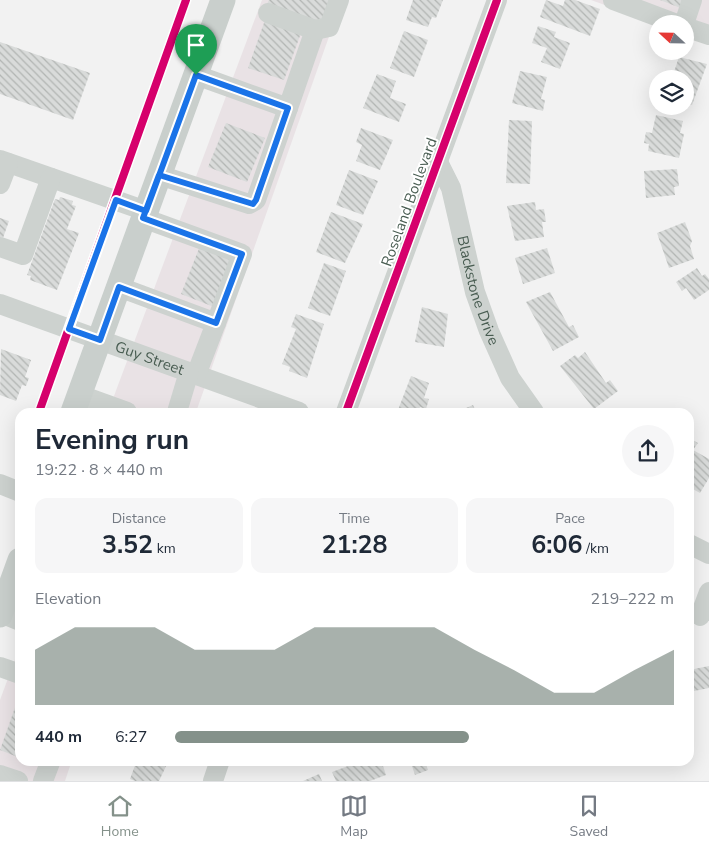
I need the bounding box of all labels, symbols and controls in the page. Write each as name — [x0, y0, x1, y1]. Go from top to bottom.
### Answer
north arrow — [649, 15, 694, 60]
map controls — [649, 15, 694, 115]
pin — [175, 24, 217, 75]
icon: arrive — [182, 31, 210, 59]
button: layers — [649, 70, 694, 115]
street label: Roseland Boulevard — [376, 135, 442, 269]
street label: Blackstone Drive — [452, 234, 504, 348]
street label: Guy Street — [112, 336, 187, 380]
text: Evening run — [35, 421, 189, 459]
button: share — [622, 425, 674, 477]
text: 19:22 · 8 × 440 m — [35, 459, 163, 481]
text: Distance — [112, 509, 166, 528]
text: Time — [339, 509, 370, 528]
text: Pace — [555, 509, 585, 528]
text: 3.52 — [102, 528, 153, 562]
text: 21:28 — [321, 528, 388, 562]
text: 6:06 — [531, 528, 583, 562]
text: km — [153, 539, 176, 558]
text: /km — [583, 539, 609, 558]
text: Elevation — [35, 588, 101, 610]
text: 219–222 m — [591, 588, 674, 610]
text: 440 m — [35, 726, 82, 748]
text: 6:27 — [115, 726, 147, 748]
tab: Home — [101, 792, 139, 841]
tab: Map — [340, 792, 368, 841]
tab: Saved — [570, 792, 608, 841]

